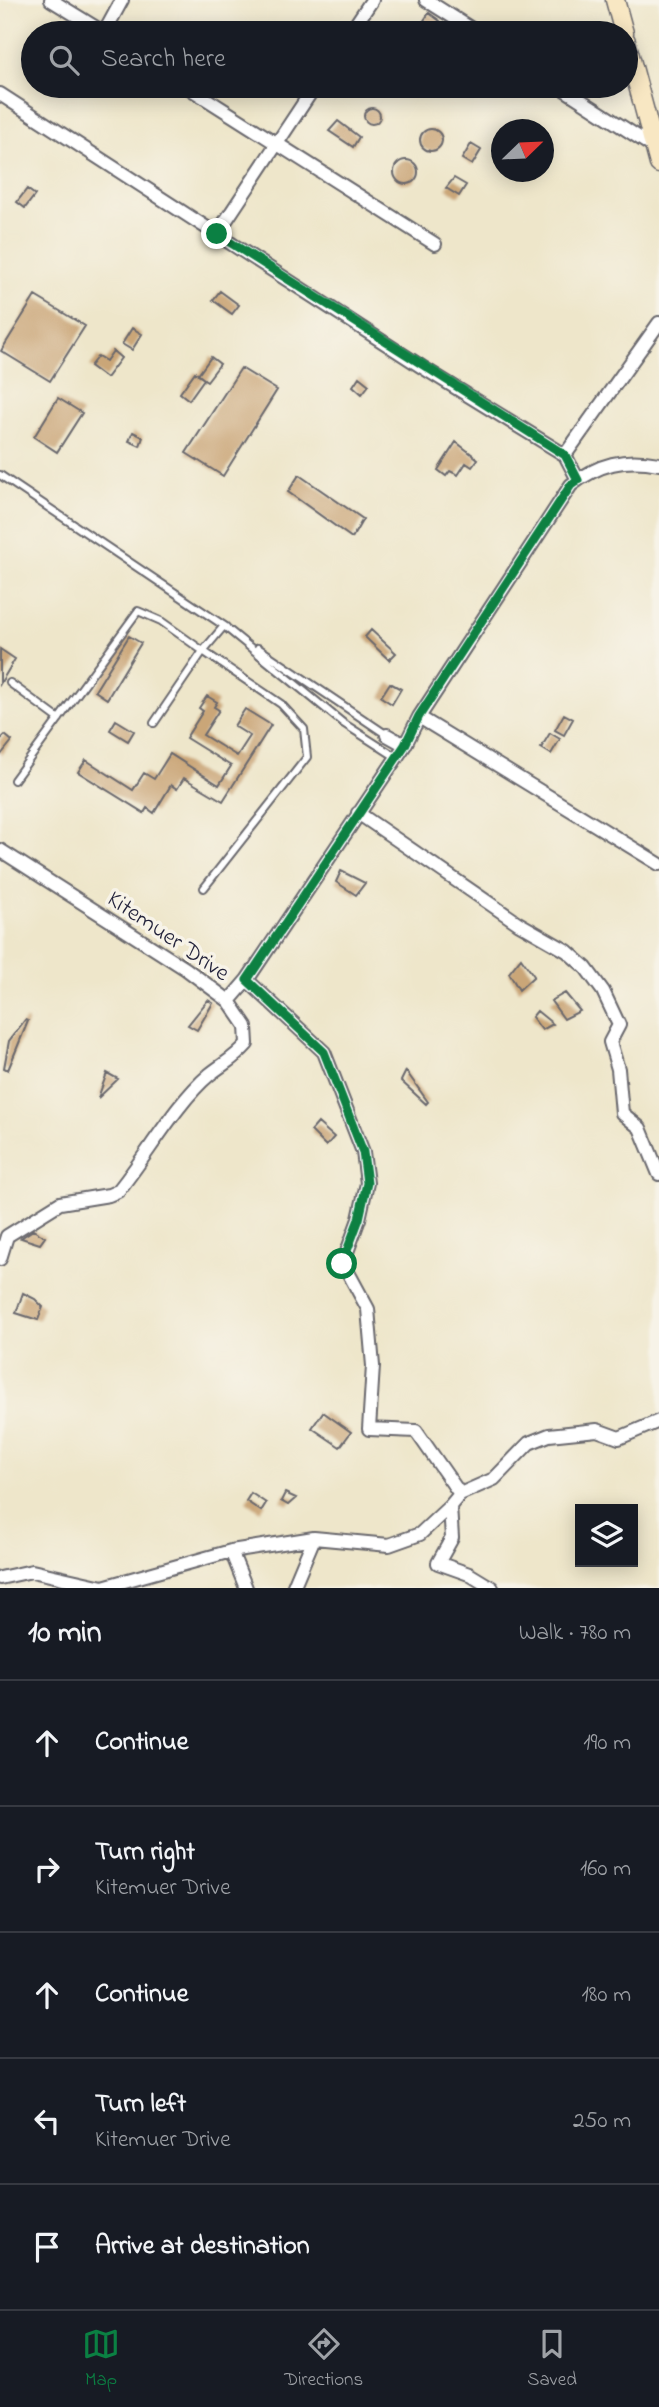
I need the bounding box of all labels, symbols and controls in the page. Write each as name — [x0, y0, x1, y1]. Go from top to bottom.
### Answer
search box — [21, 21, 638, 98]
icon: search — [45, 41, 83, 79]
text: Search here — [101, 41, 226, 79]
north arrow — [491, 119, 554, 182]
route end — [201, 218, 232, 249]
street label: Kitemuer Drive — [99, 883, 236, 991]
route start — [326, 1248, 357, 1279]
map controls — [575, 1504, 638, 1567]
button: layers — [575, 1504, 638, 1567]
text: 10 min — [28, 1612, 101, 1656]
text: Walk · 780 m — [519, 1617, 631, 1650]
icon: ahead — [28, 1724, 66, 1762]
text: Continue — [95, 1724, 188, 1762]
text: 190 m — [583, 1727, 631, 1760]
text: Turn right — [95, 1834, 195, 1872]
icon: right — [28, 1850, 66, 1888]
text: 160 m — [580, 1853, 631, 1886]
text: Kitemuer Drive — [95, 1872, 230, 1905]
icon: ahead — [28, 1976, 66, 2014]
text: Continue — [95, 1976, 188, 2014]
text: 180 m — [582, 1979, 631, 2012]
text: Turn left — [95, 2086, 186, 2124]
icon: left — [28, 2102, 66, 2140]
text: 250 m — [573, 2105, 631, 2138]
text: Kitemuer Drive — [95, 2124, 230, 2157]
icon: arrive — [28, 2228, 66, 2266]
text: Arrive at destination — [95, 2228, 310, 2266]
tab: Map — [82, 2325, 120, 2394]
tab: Directions — [284, 2325, 363, 2394]
tab: Saved — [527, 2325, 577, 2394]

